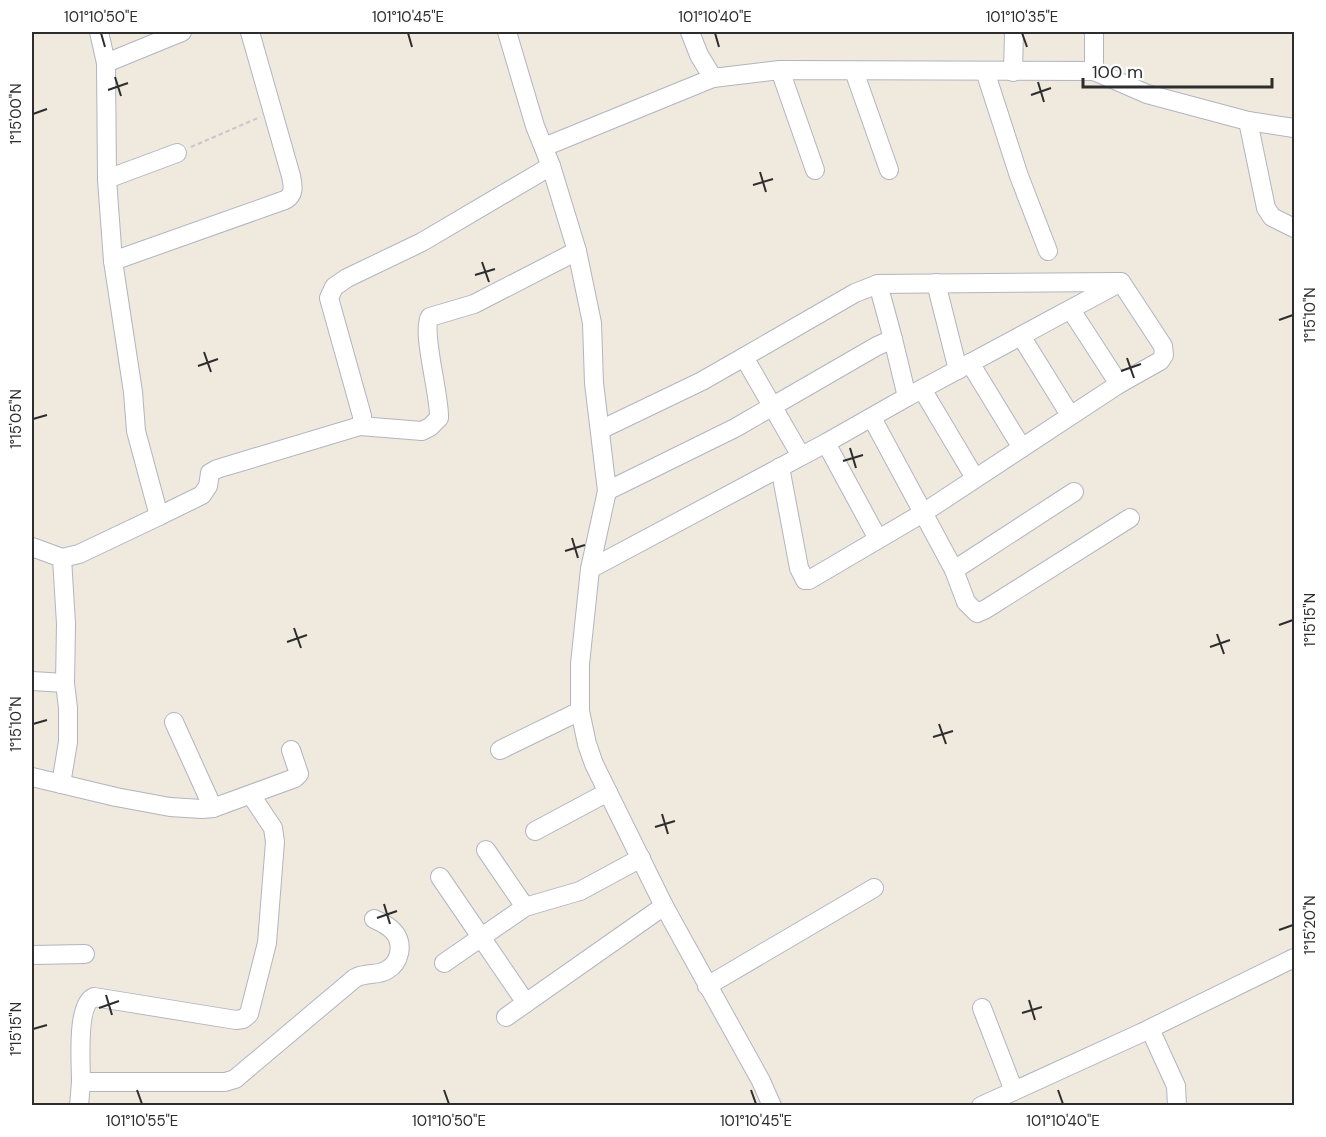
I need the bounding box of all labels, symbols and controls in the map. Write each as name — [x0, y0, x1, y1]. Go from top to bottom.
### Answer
text: 101°10'50"E — [64, 7, 138, 27]
text: 101°10'45"E — [372, 7, 444, 27]
text: 101°10'40"E — [678, 7, 752, 27]
text: 101°10'35"E — [986, 7, 1058, 27]
scale bar — [1083, 51, 1272, 89]
text: 100 m — [1092, 60, 1143, 84]
text: 1°15'00"N — [6, 83, 26, 145]
text: 1°15'10"N — [1300, 287, 1320, 343]
text: 1°15'05"N — [6, 389, 26, 449]
text: 1°15'15"N — [1300, 593, 1320, 647]
text: 1°15'10"N — [6, 696, 26, 752]
text: 1°15'20"N — [1300, 895, 1320, 955]
text: 1°15'15"N — [6, 1002, 26, 1056]
text: 101°10'55"E — [106, 1111, 178, 1131]
text: 101°10'50"E — [412, 1111, 486, 1131]
text: 101°10'45"E — [720, 1111, 792, 1131]
text: 101°10'40"E — [1026, 1111, 1100, 1131]

